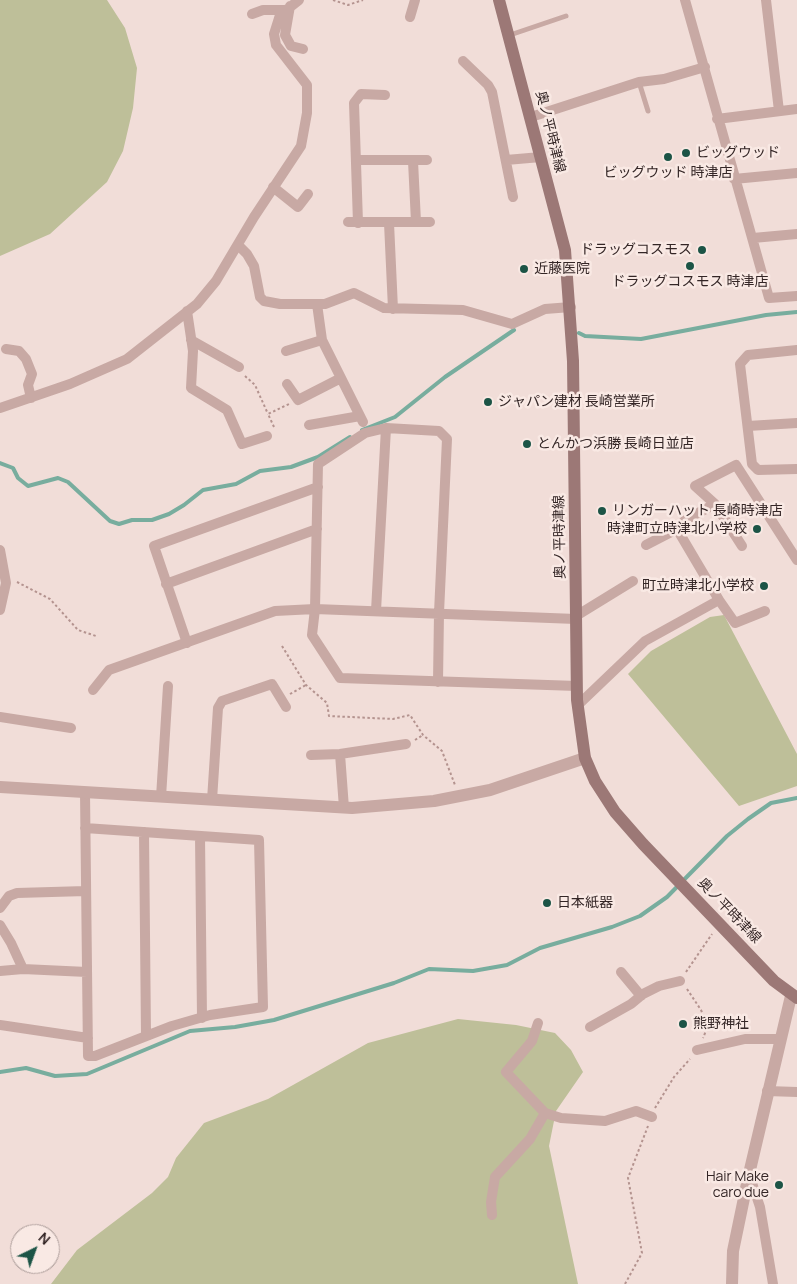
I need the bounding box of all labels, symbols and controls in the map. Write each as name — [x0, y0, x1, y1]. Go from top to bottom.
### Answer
street label: 奥ノ平時津線 — [532, 89, 568, 175]
place label: ビッグウッド — [696, 145, 780, 161]
marker: ビッグウッド — [680, 147, 692, 159]
marker: ビッグウッド 時津店 — [662, 151, 674, 163]
place label: ビッグウッド 時津店 — [604, 165, 732, 181]
place label: ドラッグコスモス — [580, 242, 692, 258]
marker: ドラッグコスモス — [696, 244, 708, 256]
marker: ドラッグコスモス 時津店 — [684, 260, 696, 272]
place label: 近藤医院 — [534, 261, 590, 277]
marker: 近藤医院 — [518, 263, 530, 275]
place label: ドラッグコスモス 時津店 — [612, 274, 768, 290]
place label: ジャパン建材 長崎営業所 — [498, 394, 655, 410]
marker: ジャパン建材 長崎営業所 — [482, 396, 494, 408]
place label: とんかつ浜勝 長崎日並店 — [537, 436, 694, 452]
marker: とんかつ浜勝 長崎日並店 — [521, 438, 533, 450]
street label: 奥ノ平時津線 — [551, 495, 569, 579]
place label: リンガーハット 長崎時津店 — [612, 503, 783, 519]
marker: リンガーハット 長崎時津店 — [596, 505, 608, 517]
place label: 時津町立時津北小学校 — [607, 521, 747, 537]
marker: 時津町立時津北小学校 — [751, 523, 763, 535]
place label: 町立時津北小学校 — [642, 578, 754, 594]
marker: 町立時津北小学校 — [758, 580, 770, 592]
street label: 奥ノ平時津線 — [694, 875, 764, 947]
place label: 日本紙器 — [557, 895, 613, 911]
marker: 日本紙器 — [541, 897, 553, 909]
place label: 熊野神社 — [693, 1016, 749, 1032]
marker: 熊野神社 — [677, 1018, 689, 1030]
place label: Hair Make caro due — [706, 1169, 769, 1202]
marker: Hair Make caro due — [773, 1179, 785, 1191]
north arrow — [10, 1224, 60, 1274]
text: N — [35, 1228, 55, 1249]

